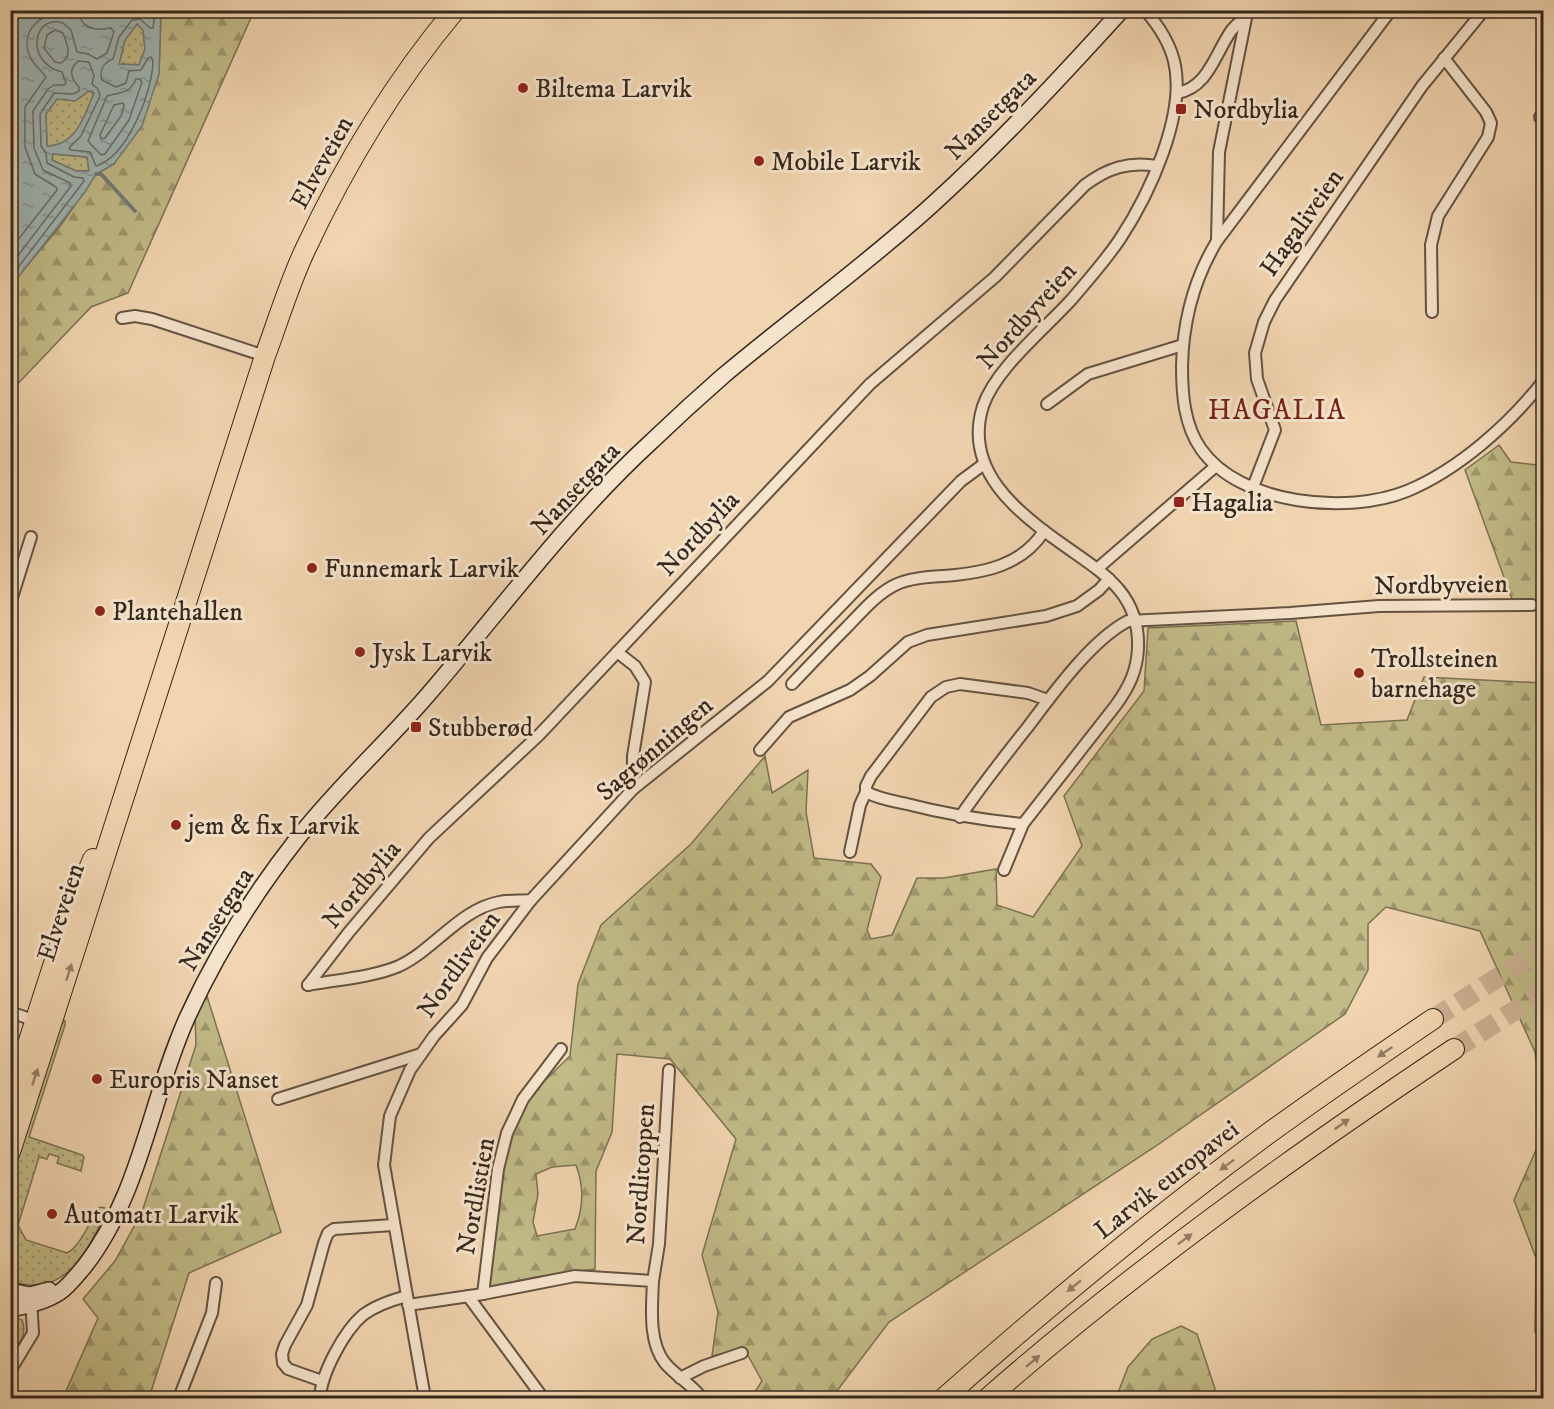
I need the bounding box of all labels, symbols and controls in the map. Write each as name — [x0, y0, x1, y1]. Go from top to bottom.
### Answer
street label: Nansetgata — [938, 62, 1044, 168]
place label: Biltema Larvik — [535, 73, 692, 106]
marker: Biltema Larvik — [516, 81, 530, 95]
place label: Nordbylia — [1193, 94, 1299, 127]
marker: Nordbylia — [1174, 102, 1188, 116]
street label: Elveveien — [283, 110, 362, 215]
place label: Mobile Larvik — [771, 146, 921, 179]
marker: Mobile Larvik — [752, 154, 766, 168]
street label: Hagaliveien — [1253, 162, 1352, 283]
street label: Nordbyveien — [970, 255, 1084, 377]
district label: HAGALIA — [1208, 393, 1346, 428]
street label: Nansetgata — [524, 435, 628, 543]
street label: Nordbylia — [651, 484, 747, 584]
place label: Hagalia — [1191, 487, 1273, 520]
marker: Hagalia — [1172, 495, 1186, 509]
place label: Funnemark Larvik — [324, 553, 519, 586]
marker: Funnemark Larvik — [305, 561, 319, 575]
street label: Nordbyveien — [1374, 568, 1509, 603]
place label: Plantehallen — [112, 596, 243, 629]
marker: Plantehallen — [93, 604, 107, 618]
place label: Jysk Larvik — [370, 637, 492, 670]
place label: Trollsteinen barnehage — [1371, 643, 1499, 706]
marker: Jysk Larvik — [353, 645, 367, 659]
marker: Trollsteinen barnehage — [1352, 666, 1366, 680]
street label: Sagrønningen — [590, 689, 721, 809]
place label: Stubberød — [428, 712, 533, 745]
marker: Stubberød — [409, 720, 423, 734]
place label: jem & fix Larvik — [184, 810, 360, 843]
marker: jem & fix Larvik — [169, 818, 183, 832]
street label: Nordbylia — [316, 834, 409, 936]
street label: Elveveien — [30, 859, 93, 966]
street label: Nansetgata — [172, 862, 262, 978]
street label: Nordliveien — [410, 904, 508, 1025]
one-way arrow — [64, 963, 74, 981]
one-way arrow — [1377, 1046, 1393, 1057]
place label: Europris Nanset — [109, 1064, 279, 1097]
one-way arrow — [31, 1068, 40, 1086]
marker: Europris Nanset — [90, 1072, 104, 1086]
street label: Nordlitoppen — [620, 1102, 663, 1246]
street label: Larvik europavei — [1088, 1113, 1246, 1247]
one-way arrow — [1334, 1118, 1350, 1130]
street label: Nordlistien — [450, 1135, 503, 1257]
one-way arrow — [1219, 1159, 1234, 1171]
place label: Automat1 Larvik — [64, 1199, 239, 1232]
marker: Automat1 Larvik — [45, 1207, 59, 1221]
one-way arrow — [1177, 1233, 1193, 1246]
one-way arrow — [1066, 1280, 1082, 1293]
one-way arrow — [1025, 1355, 1040, 1368]

